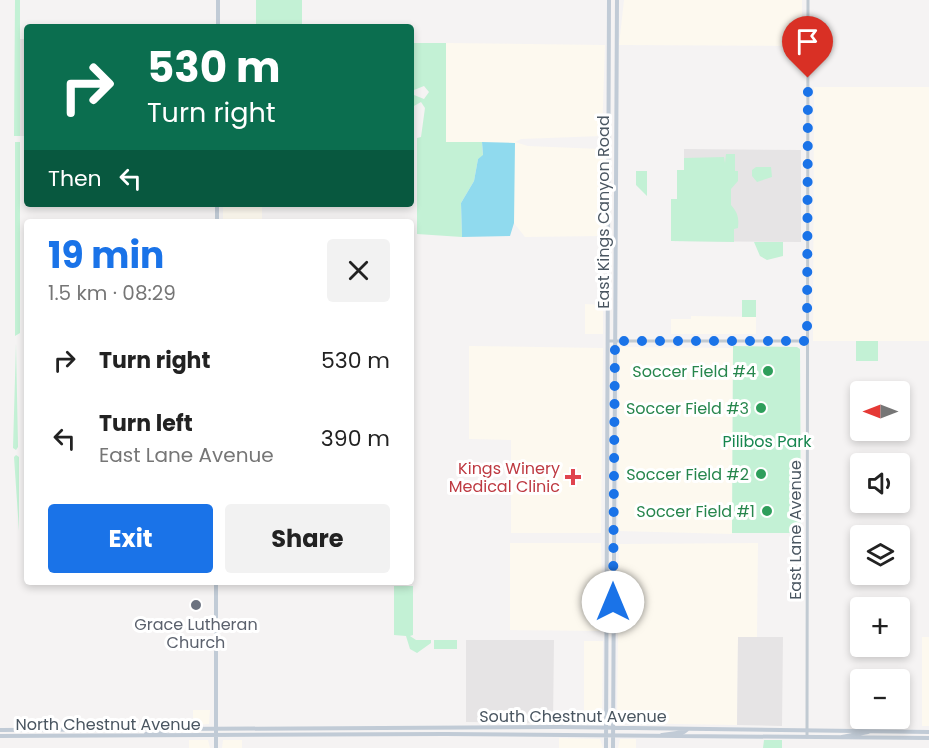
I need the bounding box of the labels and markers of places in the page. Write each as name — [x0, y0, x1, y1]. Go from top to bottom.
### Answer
pin — [782, 16, 833, 78]
place label: Soccer Field #4 — [632, 360, 756, 383]
marker: Soccer Field #4 — [761, 364, 775, 378]
place label: Soccer Field #3 — [626, 397, 749, 420]
marker: Soccer Field #3 — [754, 401, 768, 415]
place label: Kings Winery Medical Clinic — [449, 457, 560, 498]
place label: Soccer Field #2 — [626, 463, 749, 486]
marker: Soccer Field #2 — [754, 467, 768, 481]
marker: Kings Winery Medical Clinic — [564, 468, 582, 486]
place label: Soccer Field #1 — [636, 500, 755, 523]
marker: Soccer Field #1 — [760, 504, 774, 518]
marker: Grace Lutheran Church — [189, 598, 203, 612]
place label: Grace Lutheran Church — [134, 613, 258, 654]

